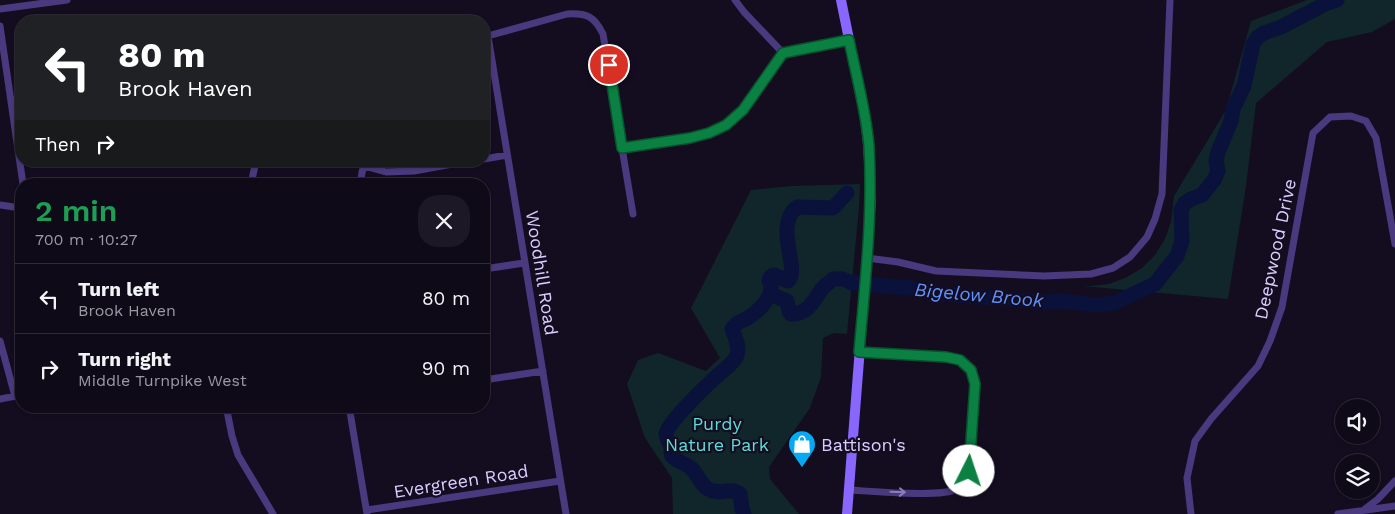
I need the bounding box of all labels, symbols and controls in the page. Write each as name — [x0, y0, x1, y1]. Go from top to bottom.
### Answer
text: 80 m — [118, 34, 205, 76]
icon: left — [35, 35, 100, 100]
pin — [588, 44, 630, 86]
icon: arrive — [595, 51, 623, 79]
text: Brook Haven — [118, 76, 253, 101]
icon: right — [91, 130, 119, 158]
text: Then — [35, 133, 81, 156]
street label: Deepwood Drive — [1250, 177, 1300, 321]
text: 2 min — [35, 193, 117, 228]
button: close — [418, 195, 470, 247]
street label: Woodhill Road — [522, 209, 562, 337]
text: 700 m · 10:27 — [35, 230, 137, 249]
text: Turn left — [78, 278, 159, 301]
water label: Bigelow Brook — [914, 278, 1045, 312]
icon: left — [35, 285, 63, 313]
text: 80 m — [422, 287, 470, 310]
text: Brook Haven — [78, 301, 176, 320]
text: Turn right — [78, 348, 171, 371]
icon: right — [35, 355, 63, 383]
text: 90 m — [422, 357, 470, 380]
text: Middle Turnpike West — [78, 371, 247, 390]
map controls — [1335, 399, 1380, 499]
button: sound — [1335, 399, 1380, 444]
park label: Purdy Nature Park — [665, 413, 769, 455]
shop icon: Battison's — [787, 429, 817, 468]
place label: Battison's — [821, 434, 906, 455]
position arrow — [942, 444, 994, 496]
button: layers — [1335, 454, 1380, 499]
street label: Evergreen Road — [392, 460, 530, 502]
one-way arrow — [889, 487, 905, 497]

